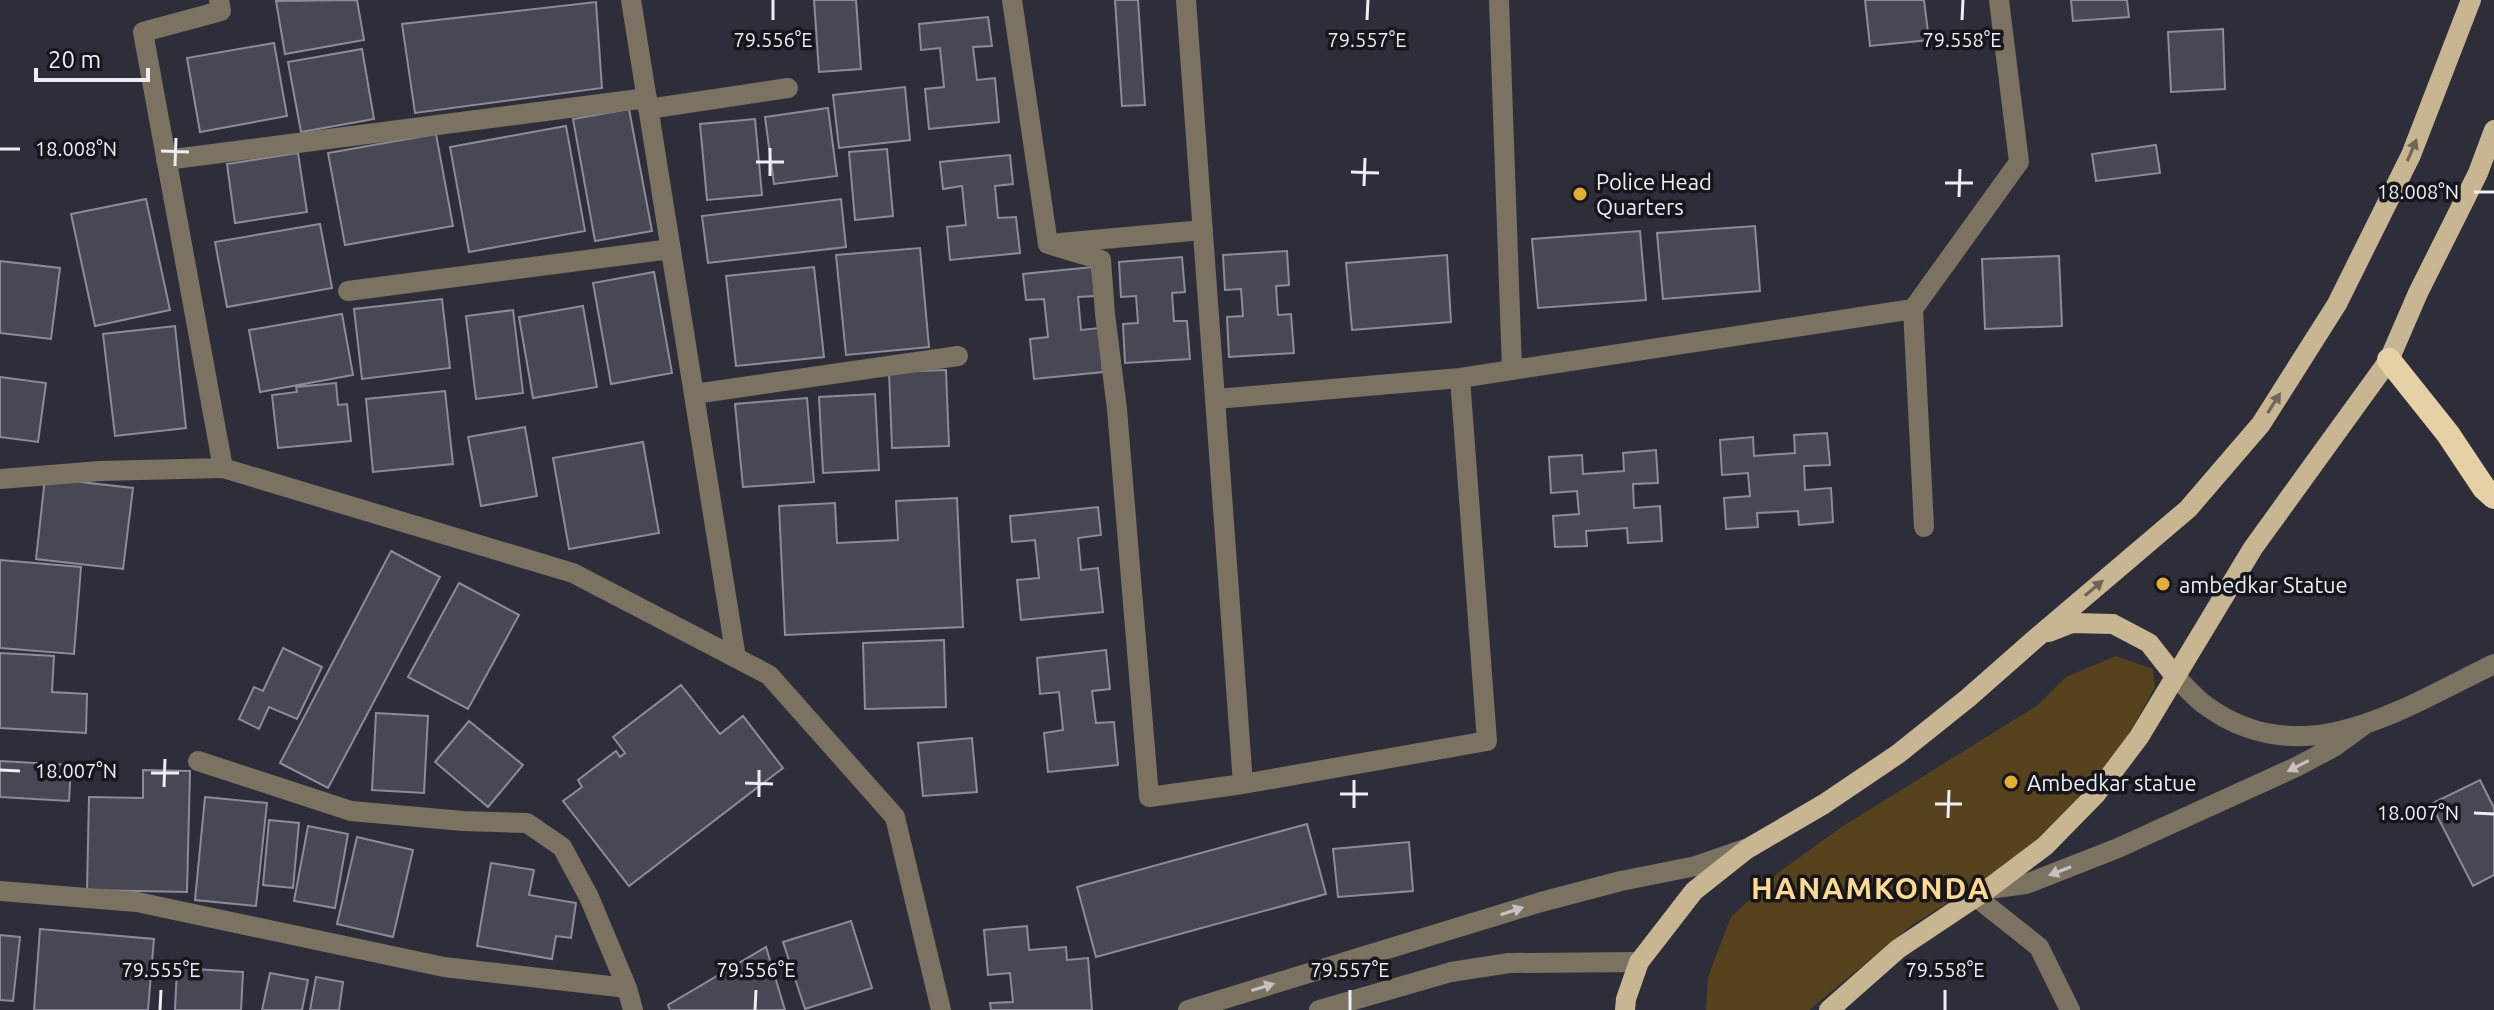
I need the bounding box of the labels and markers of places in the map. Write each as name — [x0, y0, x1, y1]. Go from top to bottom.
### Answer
place label: Police Head Quarters — [1596, 169, 1712, 219]
marker: Police Head Quarters — [1571, 185, 1589, 203]
place label: ambedkar Statue — [2179, 572, 2348, 597]
marker: ambedkar Statue — [2154, 575, 2172, 593]
place label: Ambedkar statue — [2027, 770, 2197, 795]
marker: Ambedkar statue — [2002, 773, 2020, 791]

